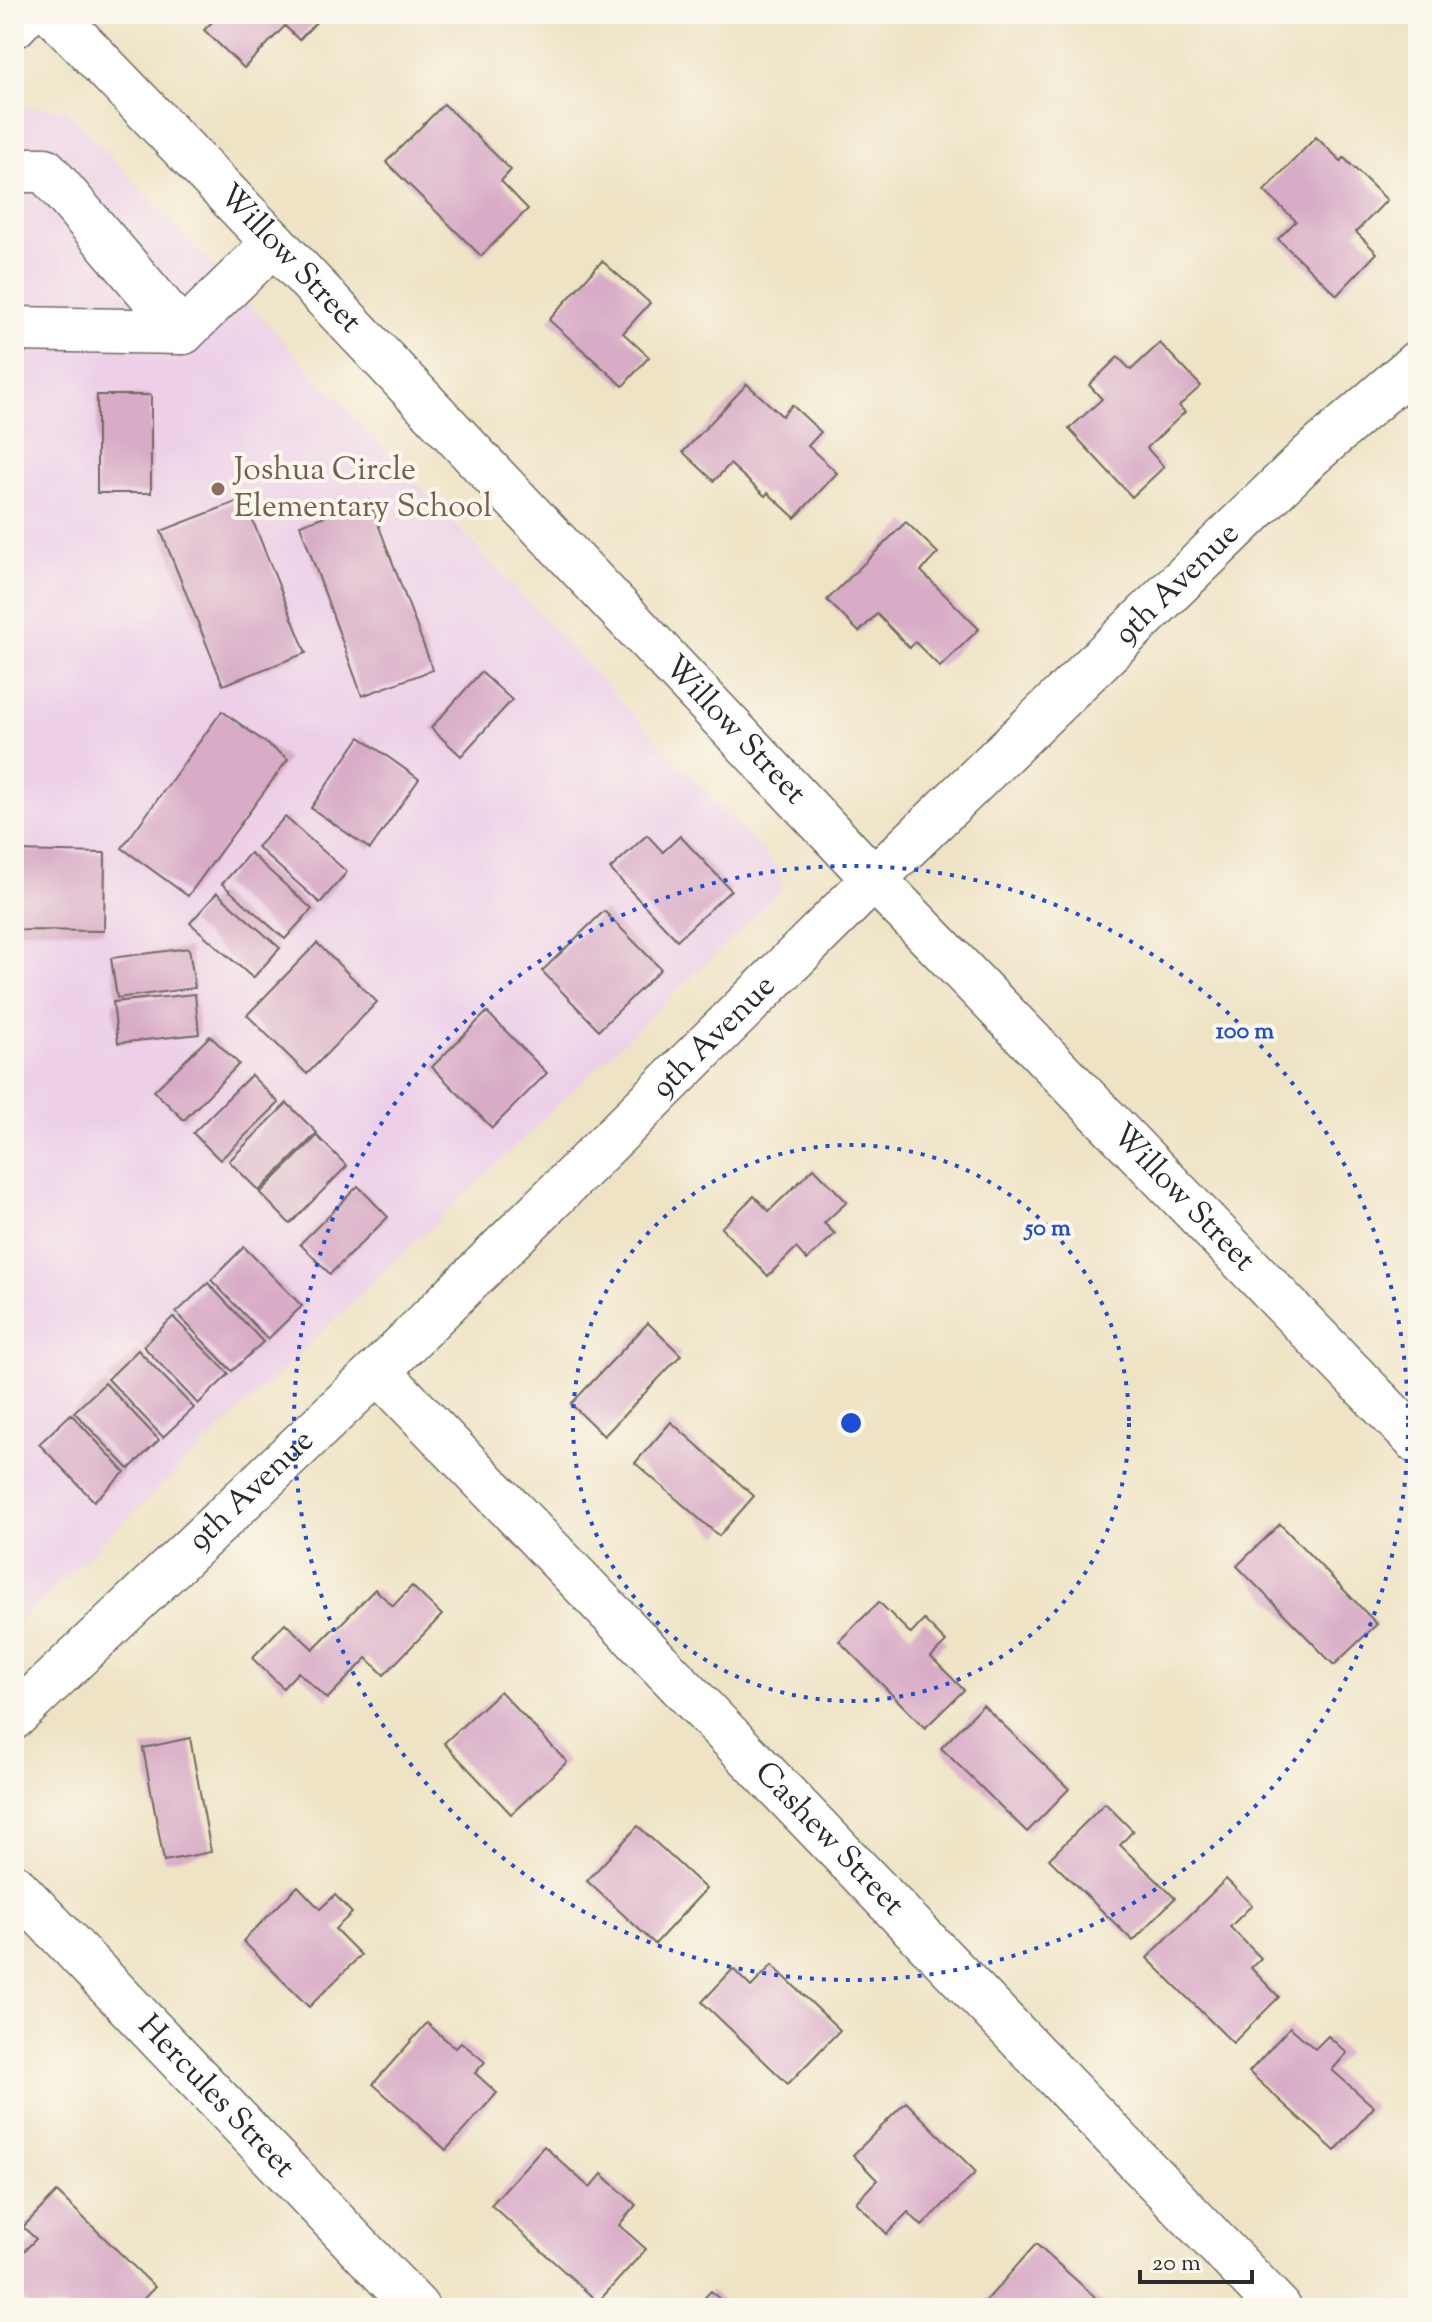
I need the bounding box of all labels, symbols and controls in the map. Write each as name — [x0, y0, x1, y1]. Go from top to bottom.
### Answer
street label: Willow Street — [207, 175, 371, 344]
place label: Joshua Circle Elementary School — [232, 448, 492, 531]
marker: Joshua Circle Elementary School — [209, 480, 227, 498]
street label: 9th Avenue — [1105, 512, 1251, 656]
street label: Willow Street — [652, 646, 816, 816]
street label: 9th Avenue — [642, 965, 787, 1110]
text: 100 m — [1216, 1015, 1274, 1049]
street label: Willow Street — [1100, 1114, 1265, 1283]
text: 50 m — [1023, 1212, 1071, 1246]
centre of rings — [837, 1409, 865, 1437]
street label: 9th Avenue — [178, 1420, 325, 1562]
street label: Cashew Street — [743, 1752, 914, 1927]
street label: Hercules Street — [126, 2005, 305, 2189]
scale bar — [1140, 2234, 1252, 2284]
text: 20 m — [1152, 2247, 1201, 2281]

